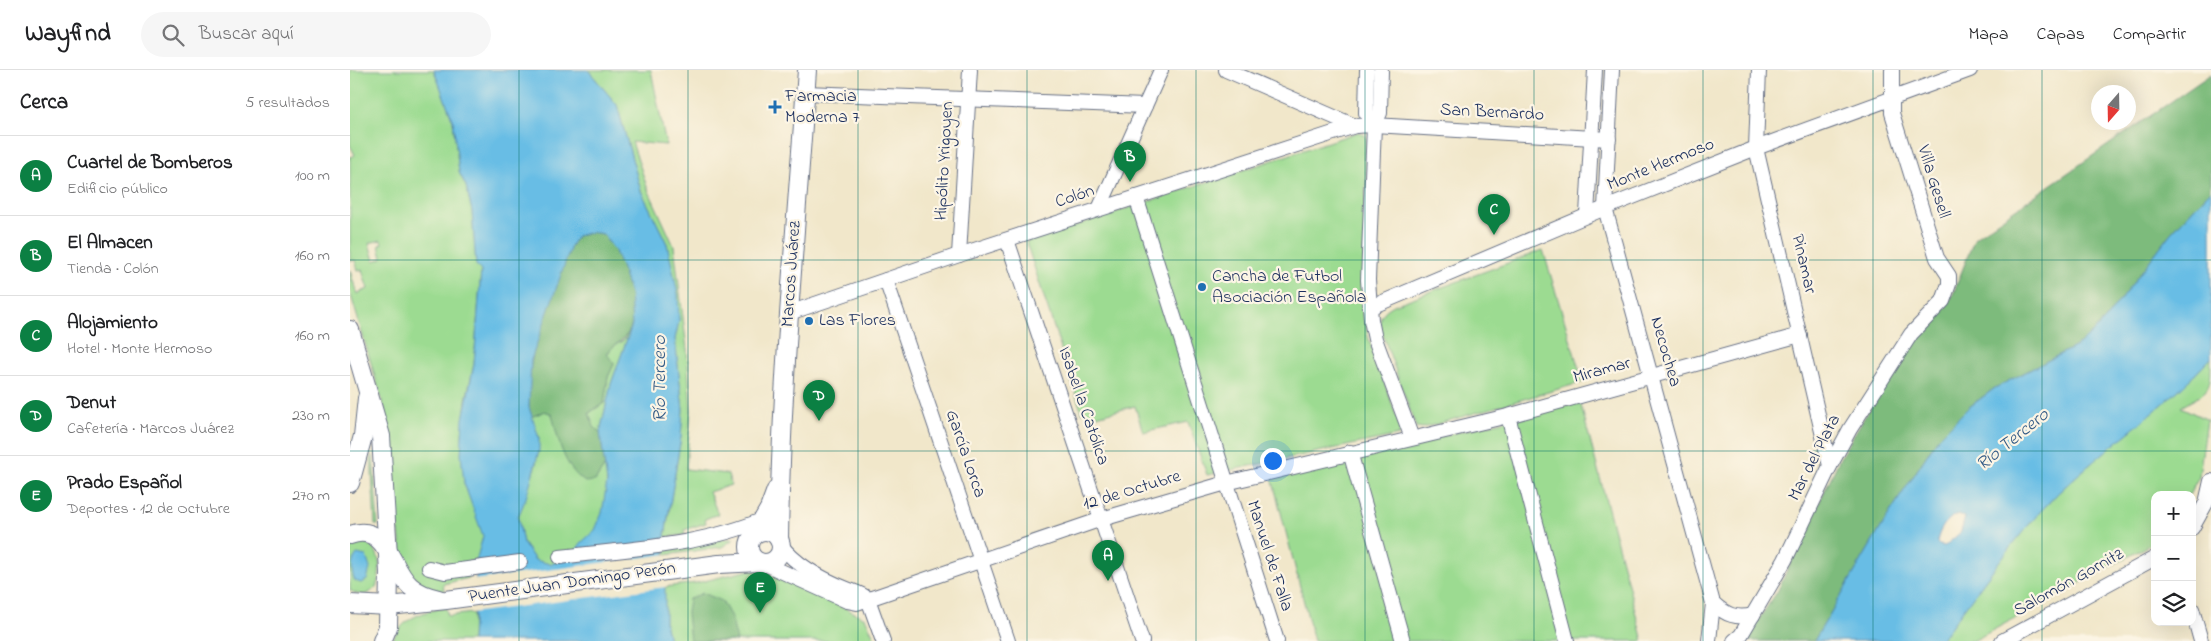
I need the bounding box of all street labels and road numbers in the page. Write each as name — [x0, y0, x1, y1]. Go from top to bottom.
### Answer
street label: San Bernardo — [1439, 97, 1545, 129]
street label: Hipólito Yrigoyen — [929, 101, 962, 221]
street label: Monte Hermoso — [1603, 132, 1719, 198]
street label: Villa Gesell — [1909, 141, 1956, 222]
street label: Colón — [1052, 178, 1098, 216]
street label: Marcos Juárez — [775, 219, 809, 328]
street label: Pinamar — [1784, 232, 1823, 297]
street label: Necochea — [1643, 314, 1687, 390]
street label: Isabel la Católica — [1051, 343, 1115, 469]
street label: Miramar — [1570, 351, 1634, 391]
street label: García Lorca — [938, 407, 992, 501]
street label: Mar del Plata — [1782, 410, 1848, 506]
street label: 12 de Octubre — [1080, 464, 1185, 518]
street label: Manuel de Falla — [1239, 497, 1299, 615]
street label: Salomón Gornitz — [2009, 542, 2129, 624]
street label: Puente Juan Domingo Perón — [467, 556, 678, 611]

